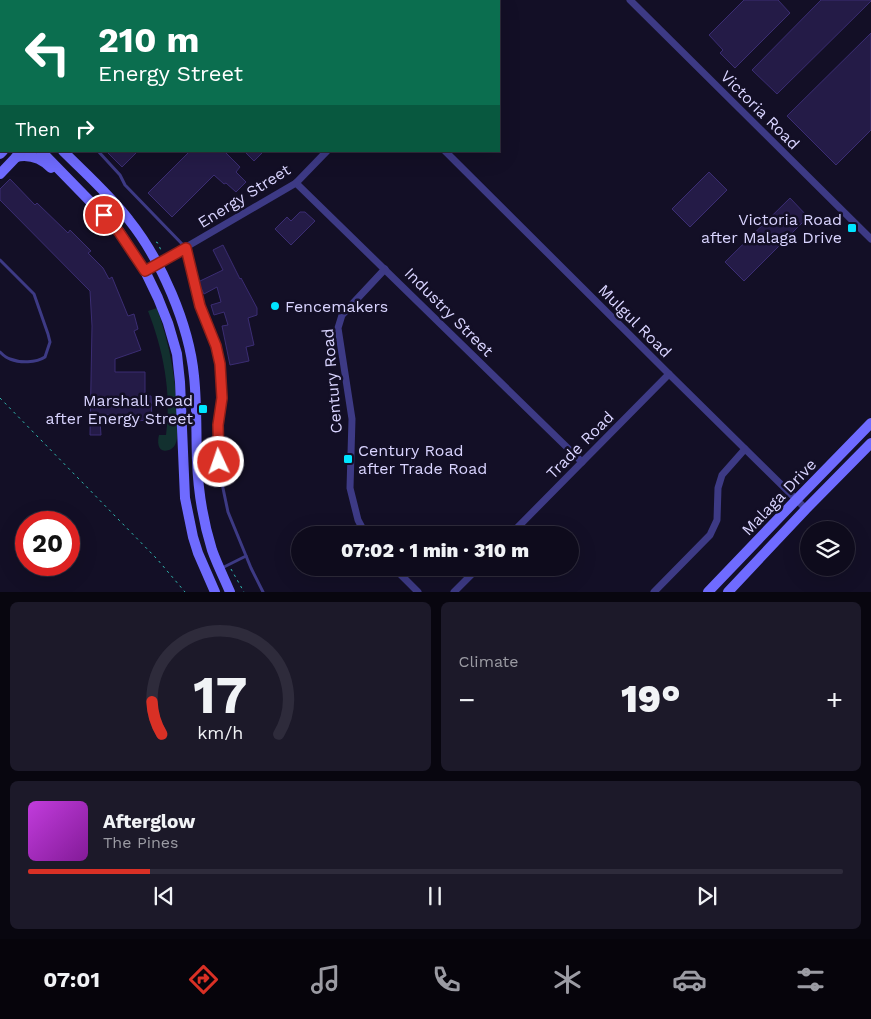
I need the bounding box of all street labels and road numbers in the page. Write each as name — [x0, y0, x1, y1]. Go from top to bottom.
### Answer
street label: Victoria Road — [717, 67, 803, 153]
street label: Energy Street — [194, 160, 294, 232]
street label: Industry Street — [401, 264, 498, 361]
street label: Mulgul Road — [595, 281, 675, 361]
street label: Century Road — [318, 328, 346, 434]
street label: Trade Road — [542, 407, 618, 483]
street label: Malaga Drive — [738, 455, 820, 539]

